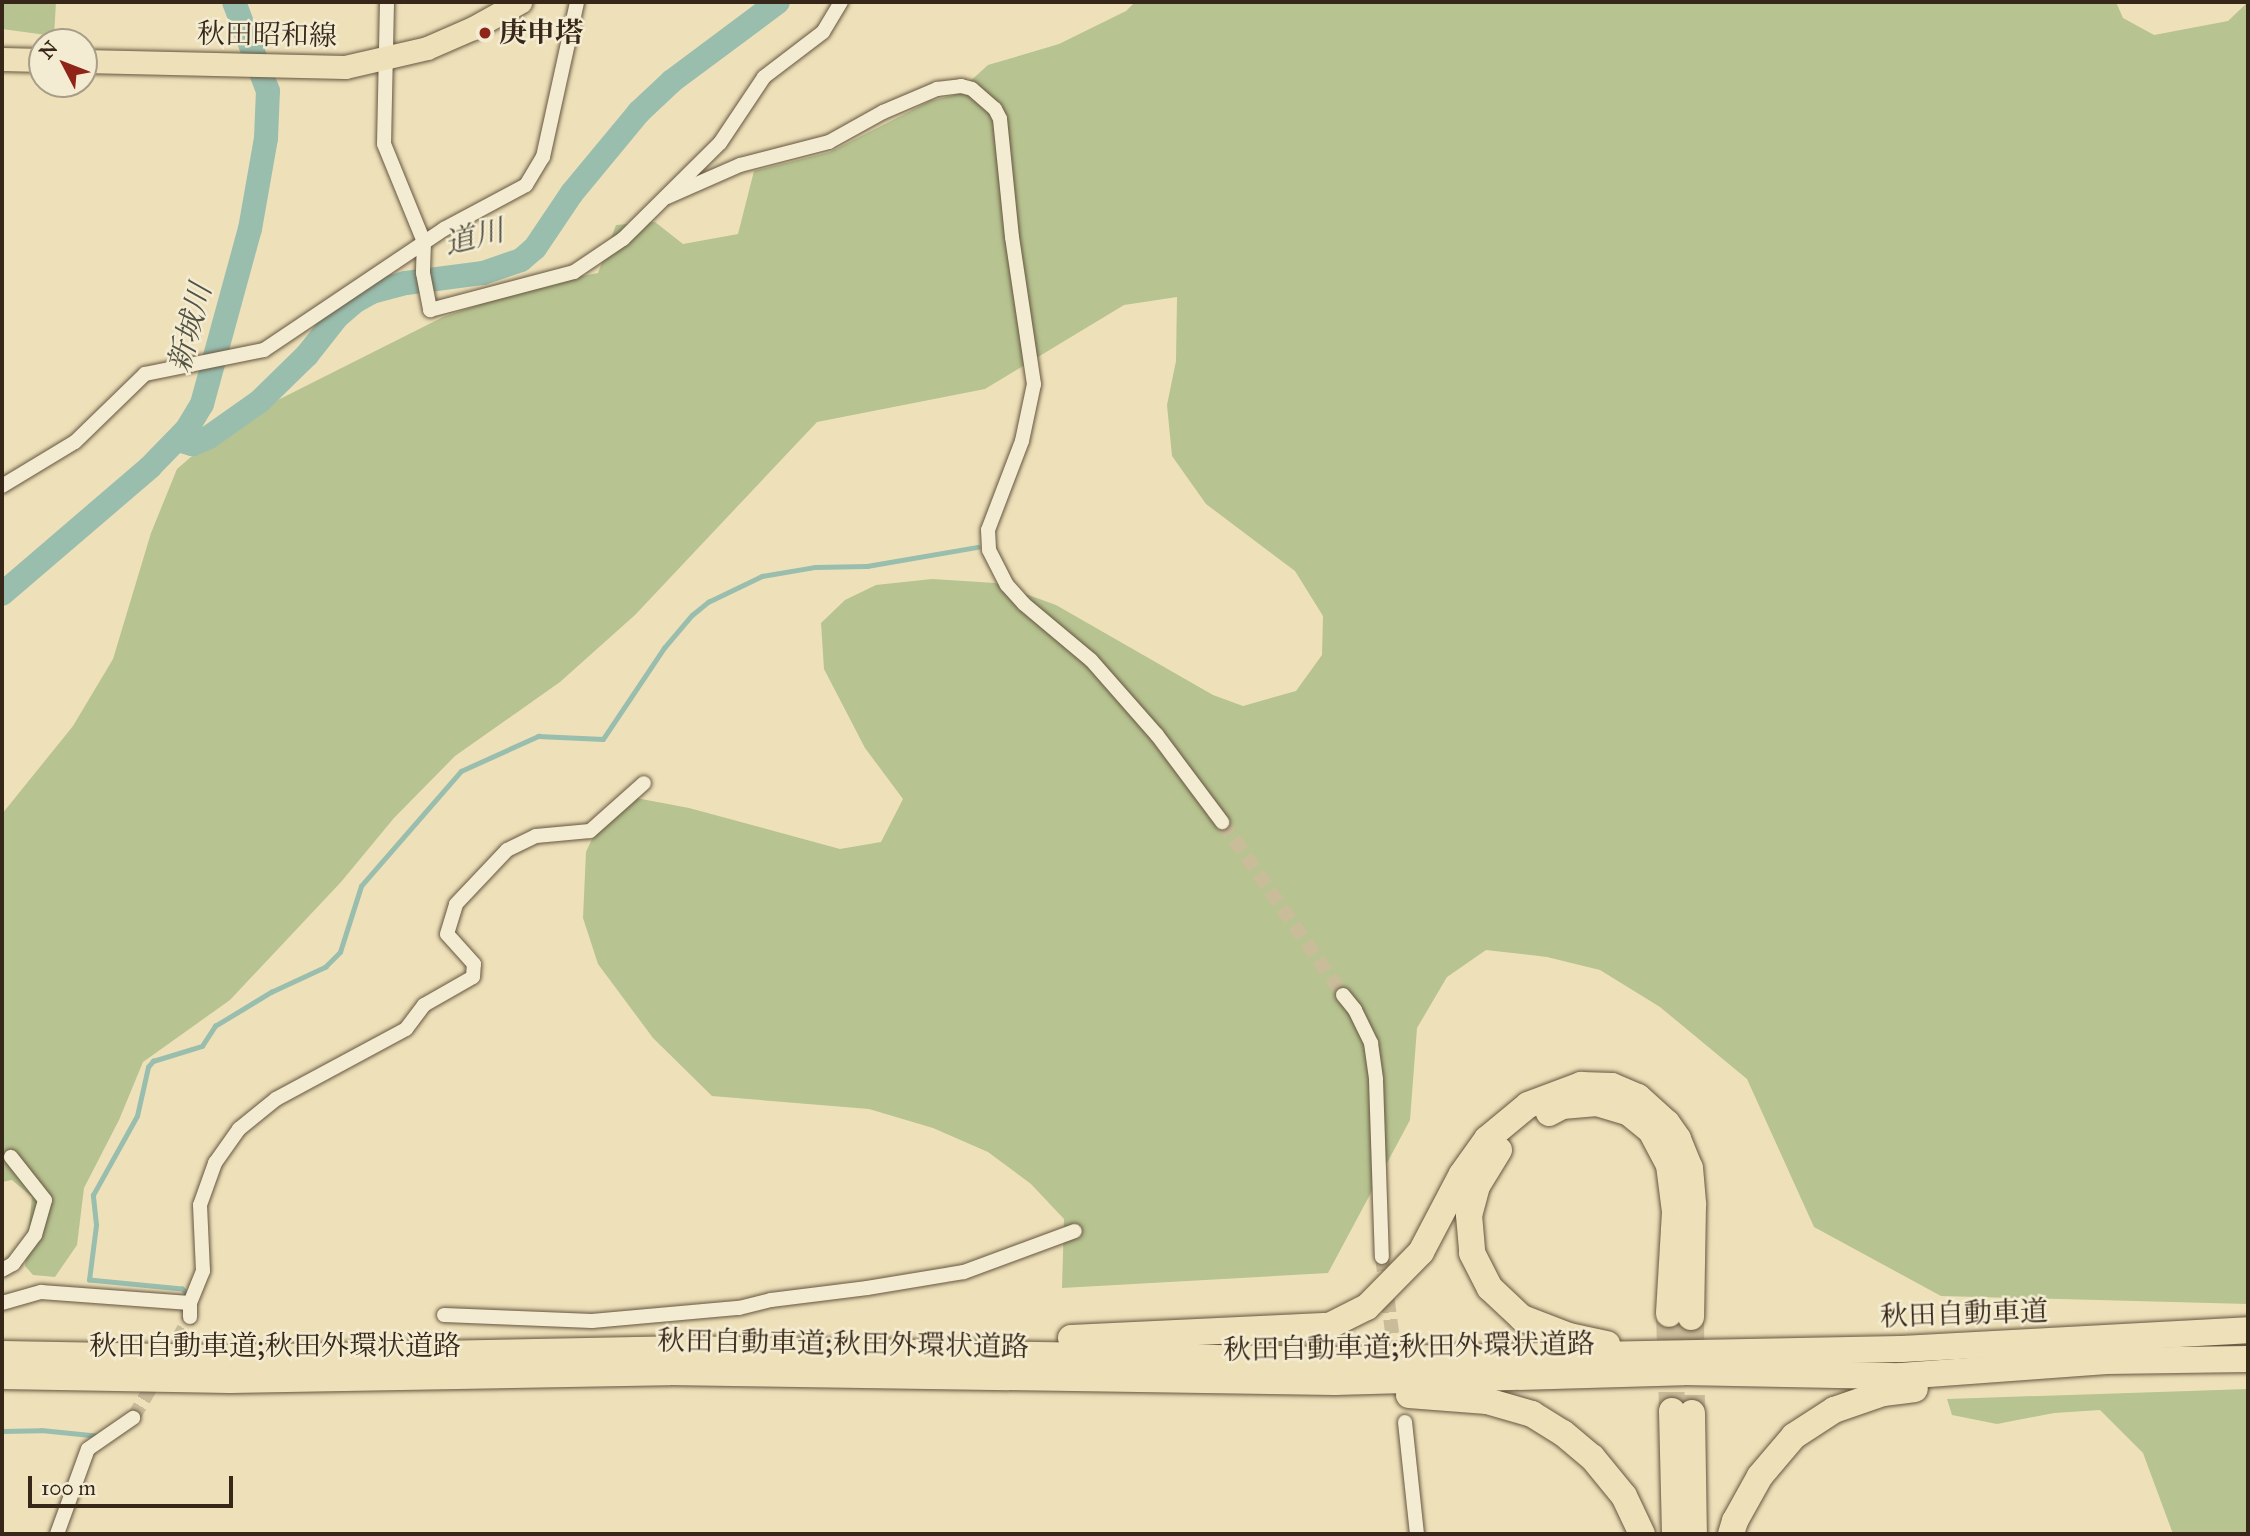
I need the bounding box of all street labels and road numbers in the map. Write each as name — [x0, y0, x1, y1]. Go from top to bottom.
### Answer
street label: 秋田昭和線 — [197, 17, 337, 53]
street label: 秋田自動車道 — [1879, 1294, 2049, 1334]
street label: 秋田自動車道;秋田外環状道路 — [657, 1324, 1029, 1364]
street label: 秋田自動車道;秋田外環状道路 — [1223, 1327, 1595, 1367]
street label: 秋田自動車道;秋田外環状道路 — [89, 1329, 461, 1363]

